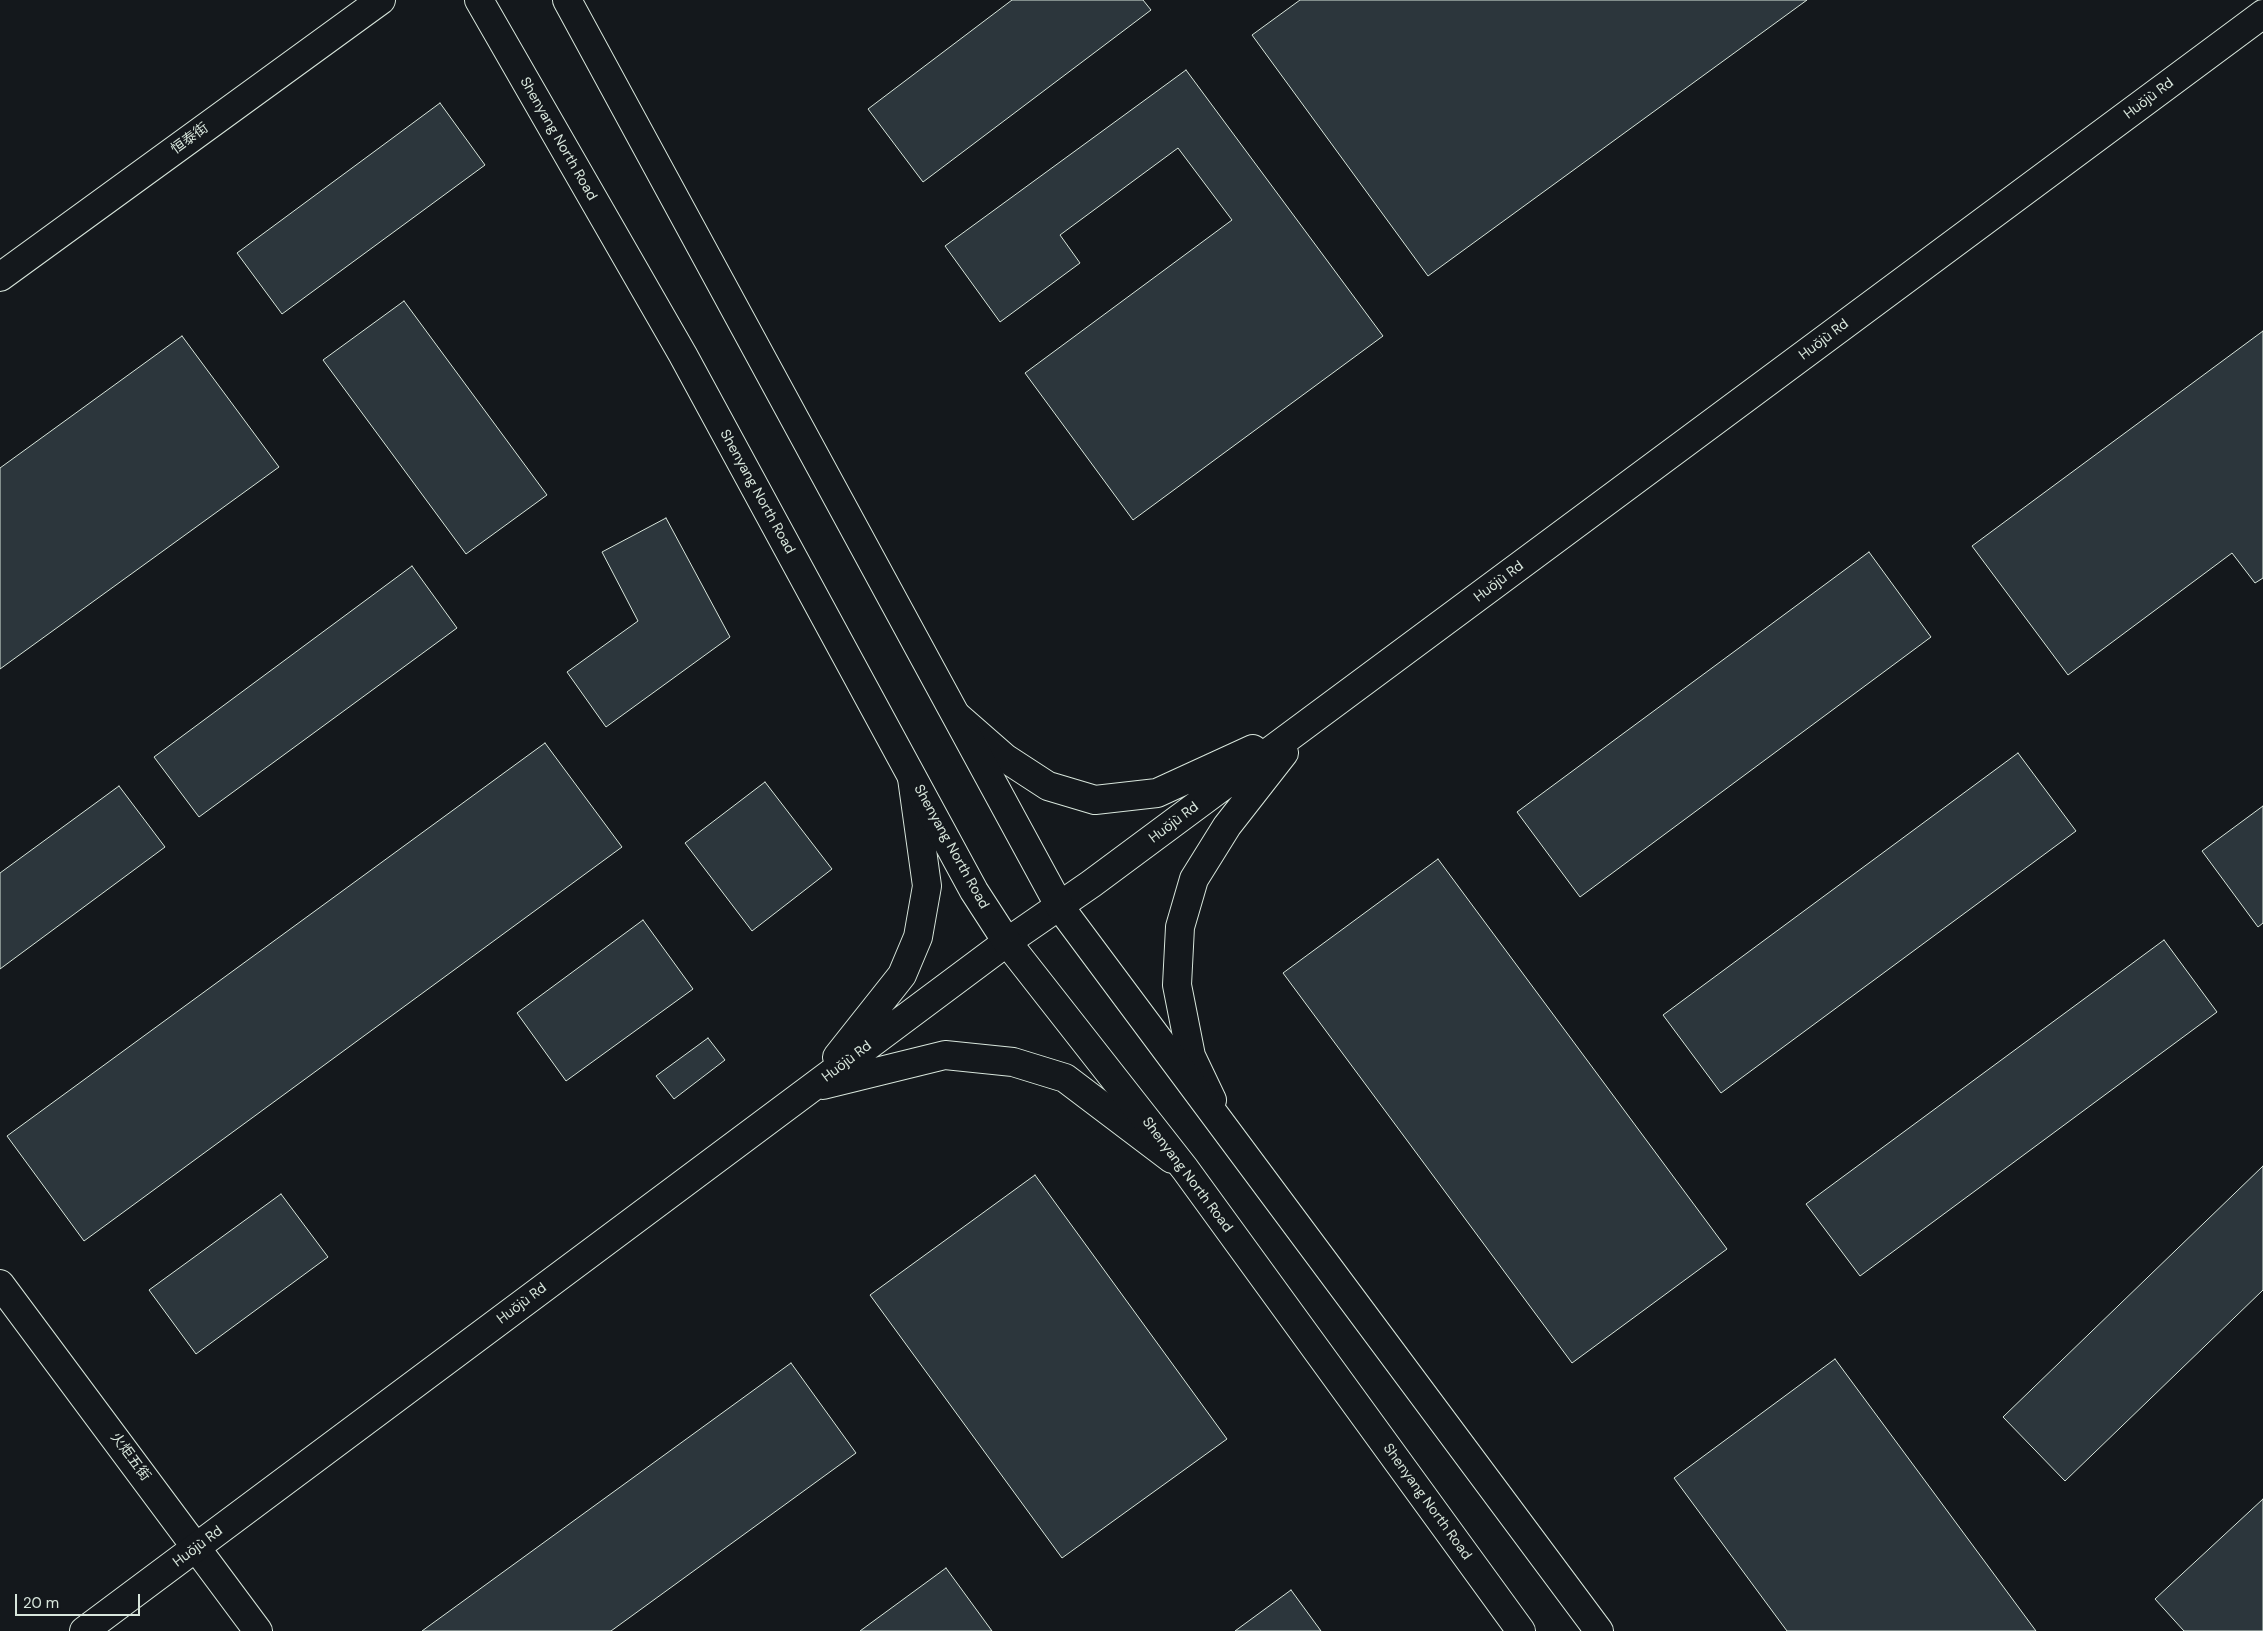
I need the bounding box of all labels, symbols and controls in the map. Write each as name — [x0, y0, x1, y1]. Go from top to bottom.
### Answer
street label: Shenyang North Road — [516, 74, 600, 204]
street label: Huǒjù Rd — [2121, 75, 2177, 123]
street label: 恒泰街 — [168, 120, 212, 158]
street label: Huǒjù Rd — [1796, 316, 1852, 364]
street label: Shenyang North Road — [716, 427, 798, 557]
street label: Huǒjù Rd — [1471, 558, 1527, 606]
street label: Shenyang North Road — [910, 782, 992, 912]
street label: Huǒjù Rd — [1146, 799, 1202, 847]
street label: Huǒjù Rd — [819, 1038, 875, 1086]
street label: Shenyang North Road — [1138, 1114, 1236, 1236]
street label: Huǒjù Rd — [494, 1280, 550, 1328]
street label: 火炬五街 — [106, 1430, 154, 1484]
street label: Shenyang North Road — [1379, 1441, 1475, 1563]
street label: Huǒjù Rd — [170, 1523, 226, 1571]
scale bar — [18, 1584, 142, 1616]
text: 20 m — [23, 1593, 59, 1613]

